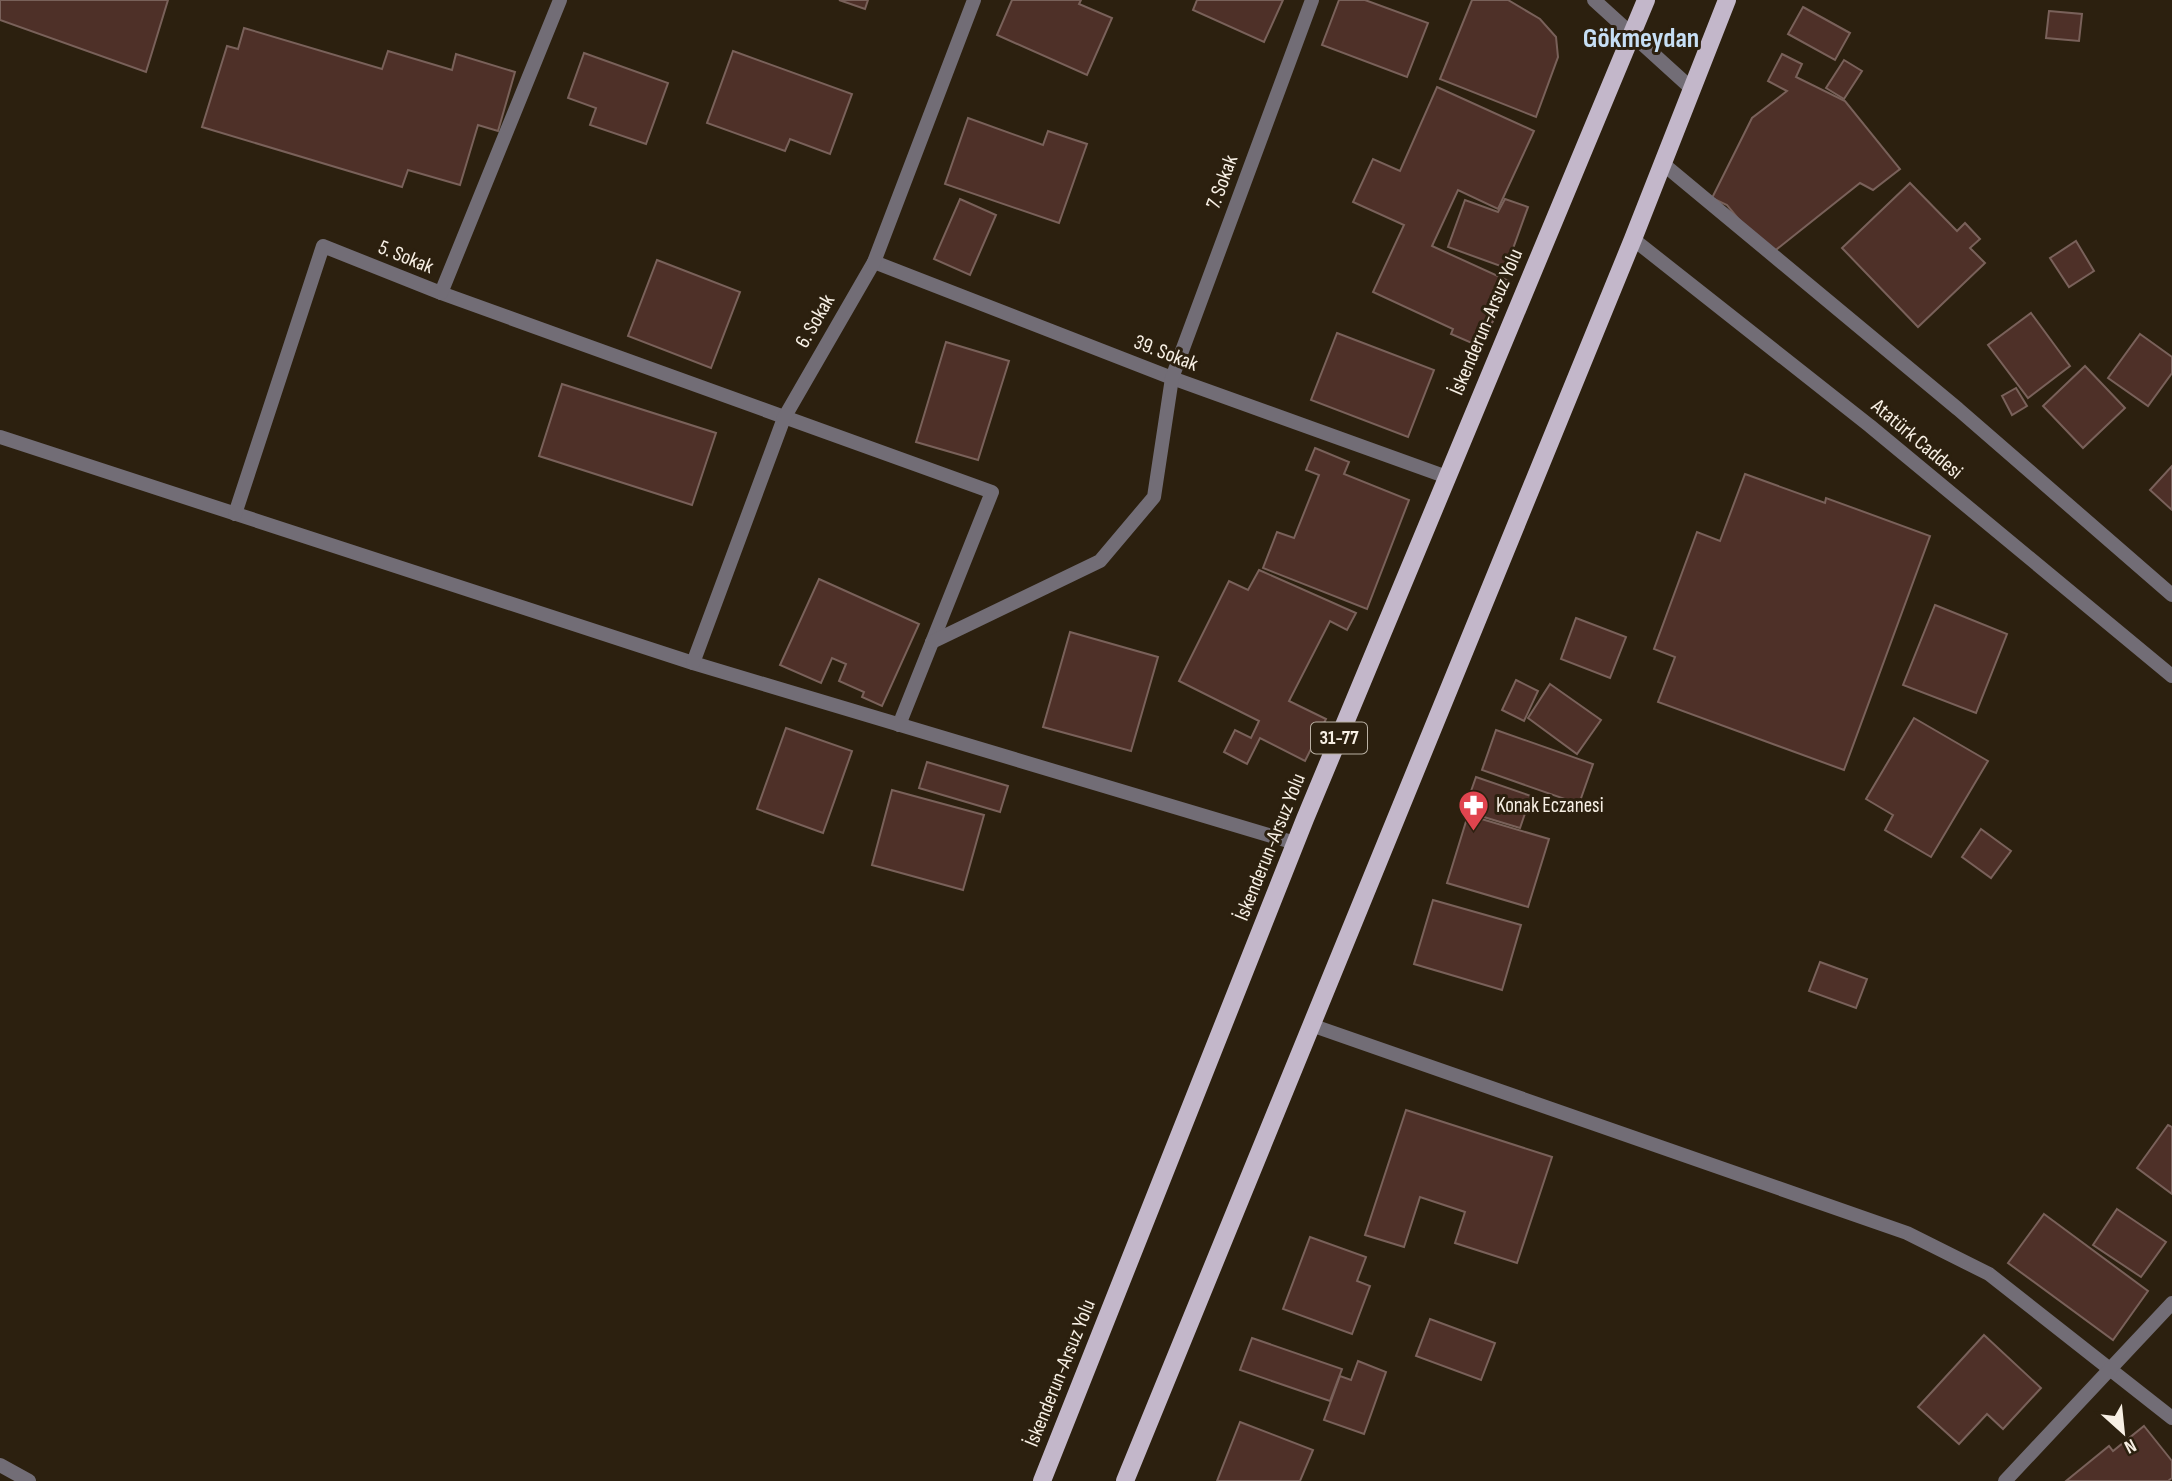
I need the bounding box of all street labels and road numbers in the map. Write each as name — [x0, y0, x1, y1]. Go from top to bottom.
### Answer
street label: 7. Sokak — [1201, 152, 1243, 212]
street label: 5. Sokak — [375, 235, 437, 279]
street label: İskenderun-Arsuz Yolu — [1444, 245, 1528, 399]
street label: 6. Sokak — [790, 290, 840, 352]
street label: 39. Sokak — [1130, 329, 1202, 377]
street label: Atatürk Caddesi — [1866, 393, 1968, 484]
road number: 31-77 — [1311, 722, 1367, 754]
street label: İskenderun-Arsuz Yolu — [1229, 770, 1311, 924]
street label: İskenderun-Arsuz Yolu — [1019, 1296, 1101, 1450]

